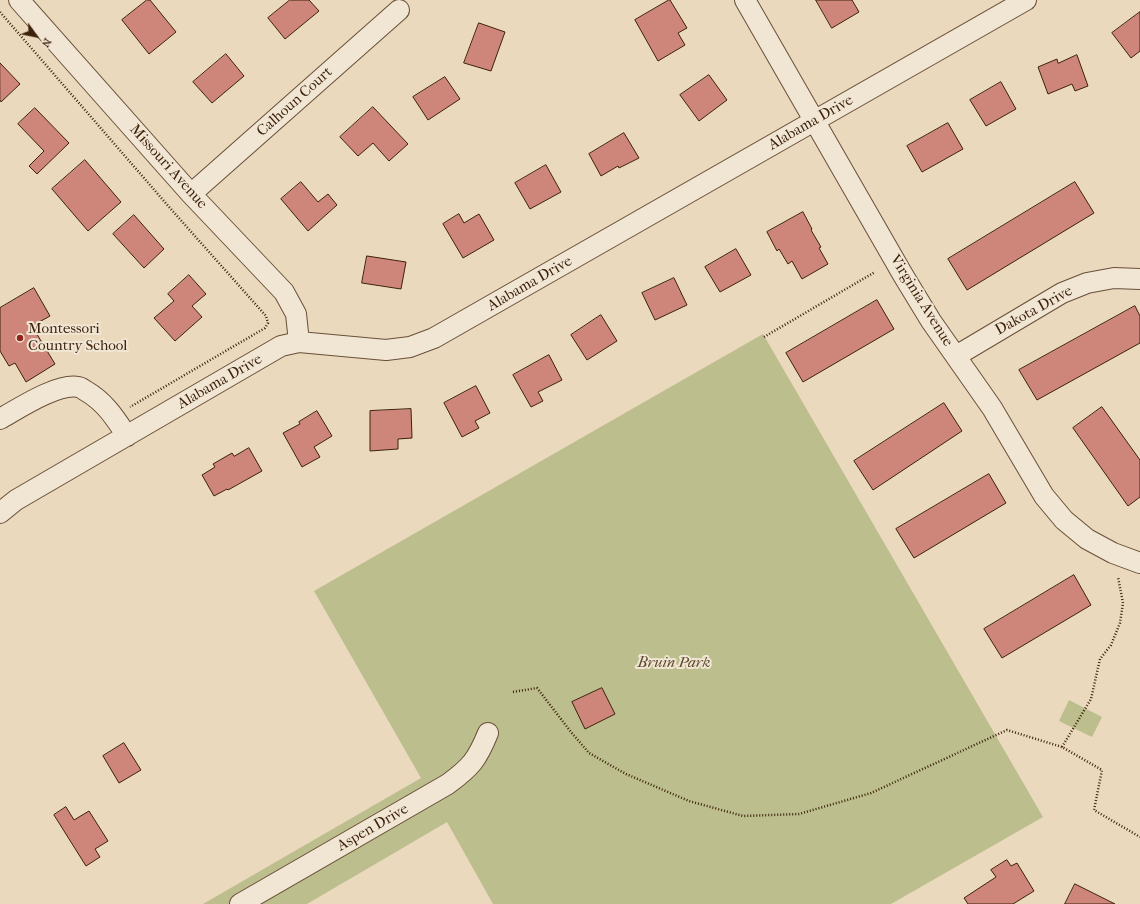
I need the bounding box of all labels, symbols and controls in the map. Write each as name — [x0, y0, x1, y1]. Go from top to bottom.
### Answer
north arrow — [16, 16, 56, 56]
text: N — [39, 36, 54, 50]
street label: Calhoun Court — [254, 63, 336, 141]
street label: Alabama Drive — [765, 91, 857, 155]
street label: Missouri Avenue — [125, 121, 211, 213]
street label: Alabama Drive — [484, 252, 576, 316]
street label: Virginia Avenue — [886, 252, 956, 350]
street label: Dakota Drive — [992, 282, 1076, 340]
place label: Montessori Country School — [28, 320, 127, 355]
marker: Montessori Country School — [15, 333, 25, 343]
street label: Alabama Drive — [174, 350, 266, 414]
park label: Bruin Park — [638, 654, 710, 672]
street label: Aspen Drive — [334, 800, 412, 856]

